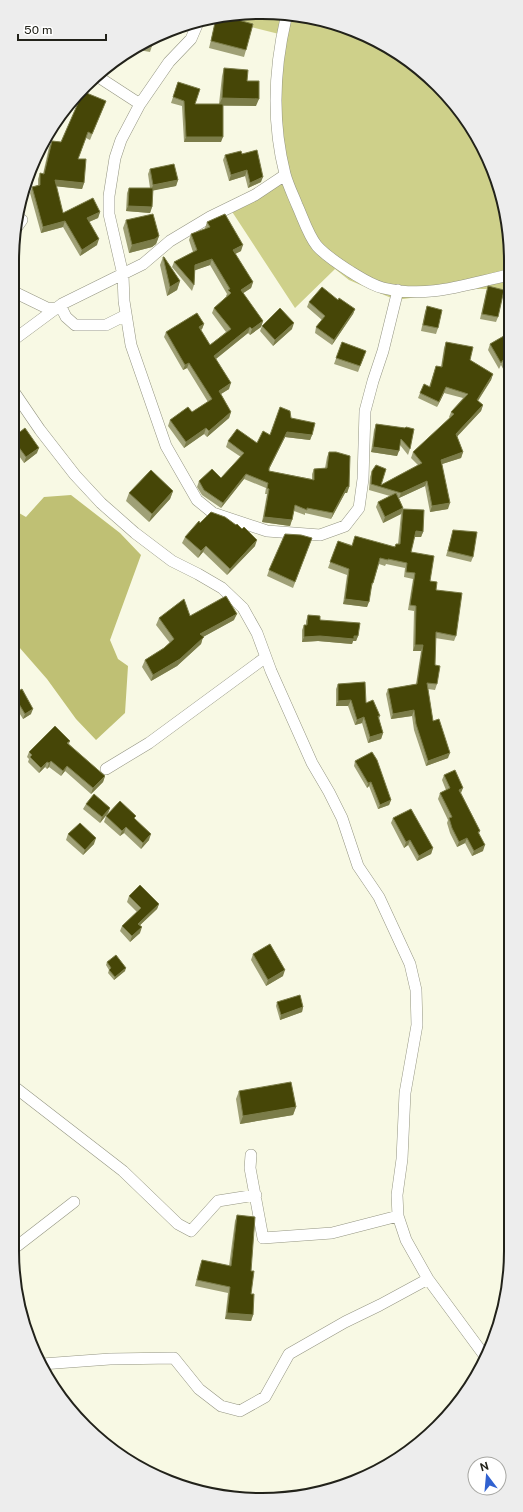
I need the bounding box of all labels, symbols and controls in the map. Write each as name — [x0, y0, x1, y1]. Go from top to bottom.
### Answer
scale bar — [18, 16, 106, 42]
text: 50 m — [24, 23, 52, 37]
north arrow — [467, 1456, 507, 1496]
text: N — [478, 1459, 490, 1473]

